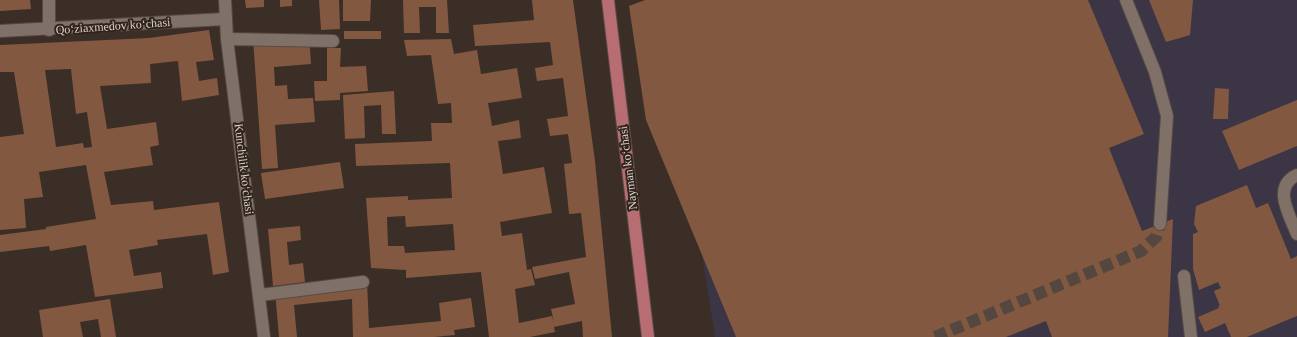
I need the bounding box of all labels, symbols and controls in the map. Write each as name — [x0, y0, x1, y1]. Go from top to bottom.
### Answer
street label: Qoʻziaxmedov koʻchasi — [55, 15, 171, 37]
street label: Kunchilik koʻchasi — [231, 123, 257, 216]
street label: Nayman koʻchasi — [616, 125, 640, 211]

